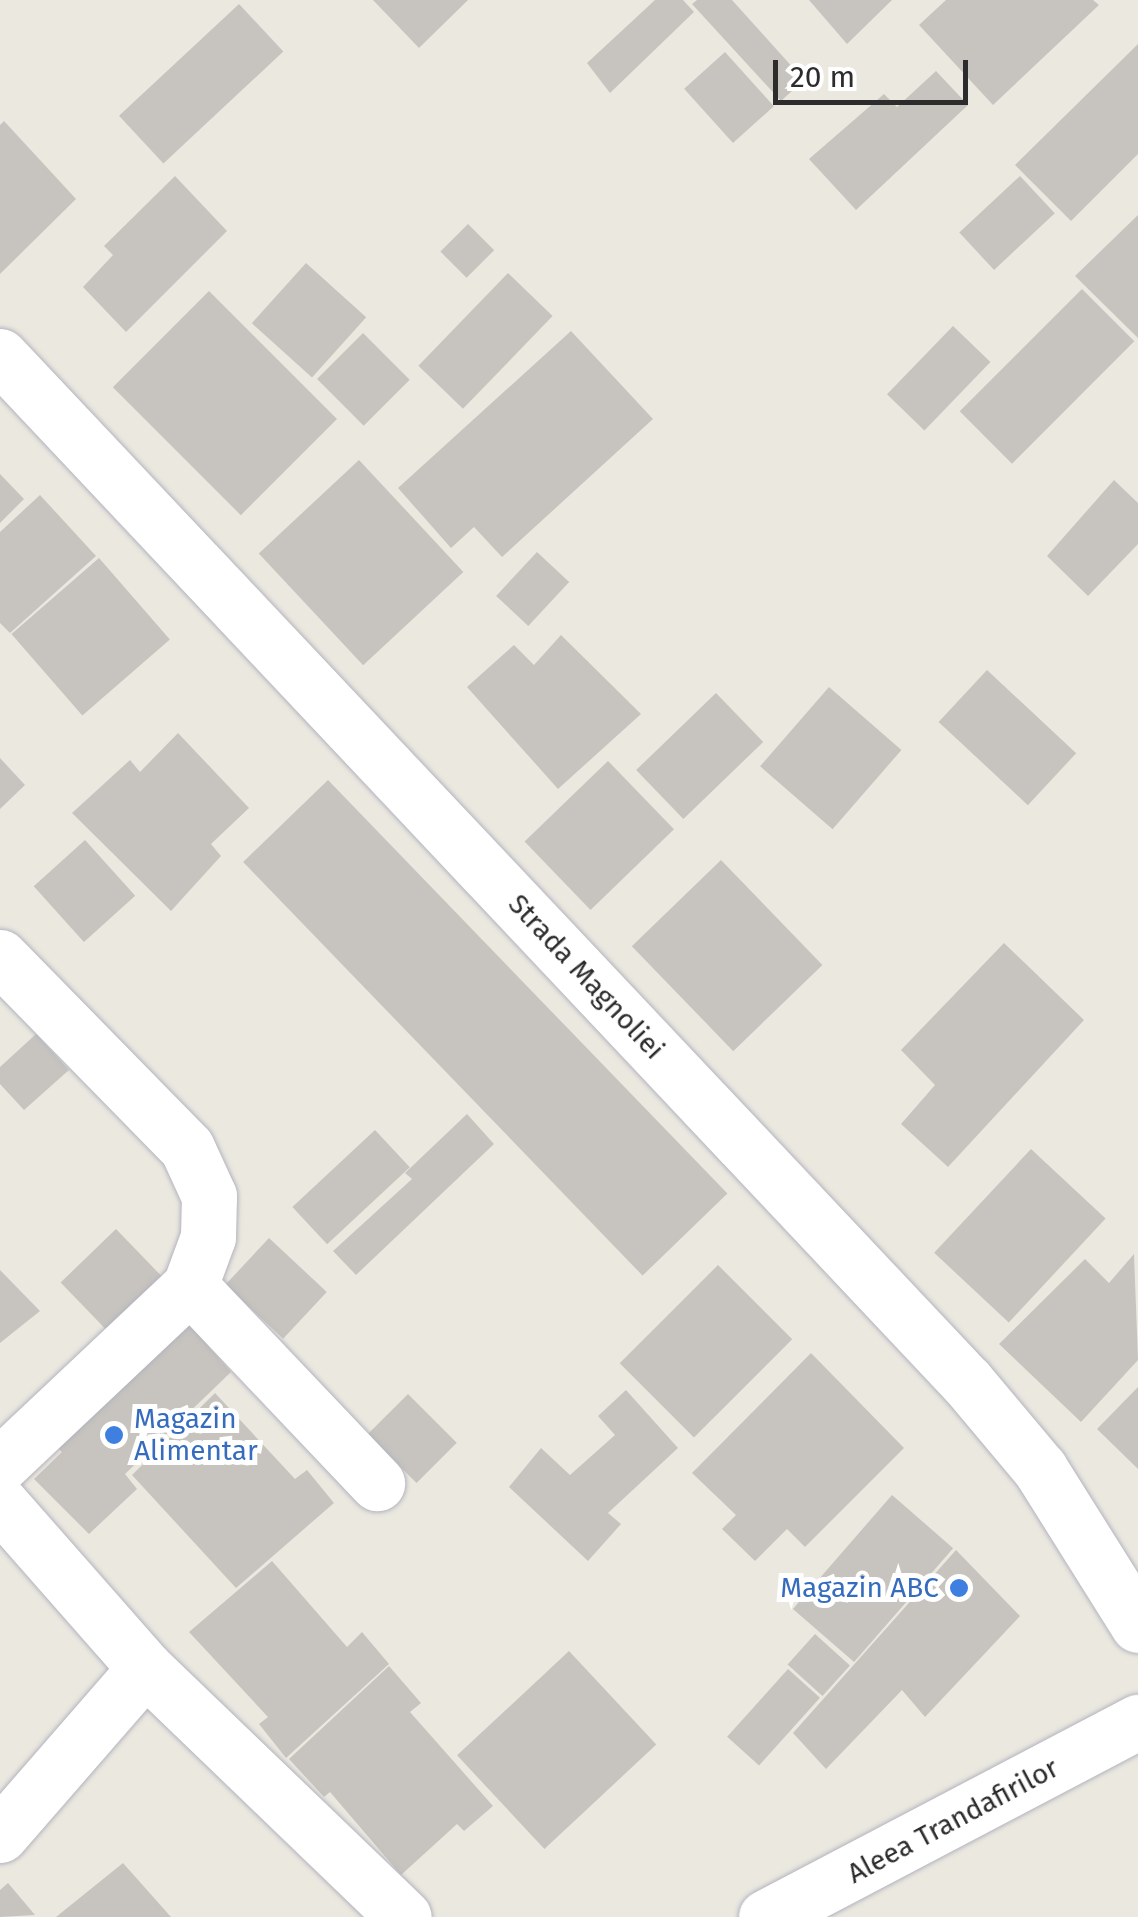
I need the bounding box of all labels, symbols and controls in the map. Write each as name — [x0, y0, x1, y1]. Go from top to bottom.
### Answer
scale bar — [778, 40, 973, 102]
text: 20 m — [790, 59, 855, 95]
street label: Strada Magnoliei — [501, 888, 671, 1066]
place label: Magazin Alimentar — [134, 1402, 258, 1468]
marker: Magazin Alimentar — [103, 1424, 125, 1446]
place label: Magazin ABC — [780, 1571, 939, 1605]
marker: Magazin ABC — [948, 1577, 970, 1599]
street label: Aleea Trandafirilor — [842, 1751, 1064, 1891]

